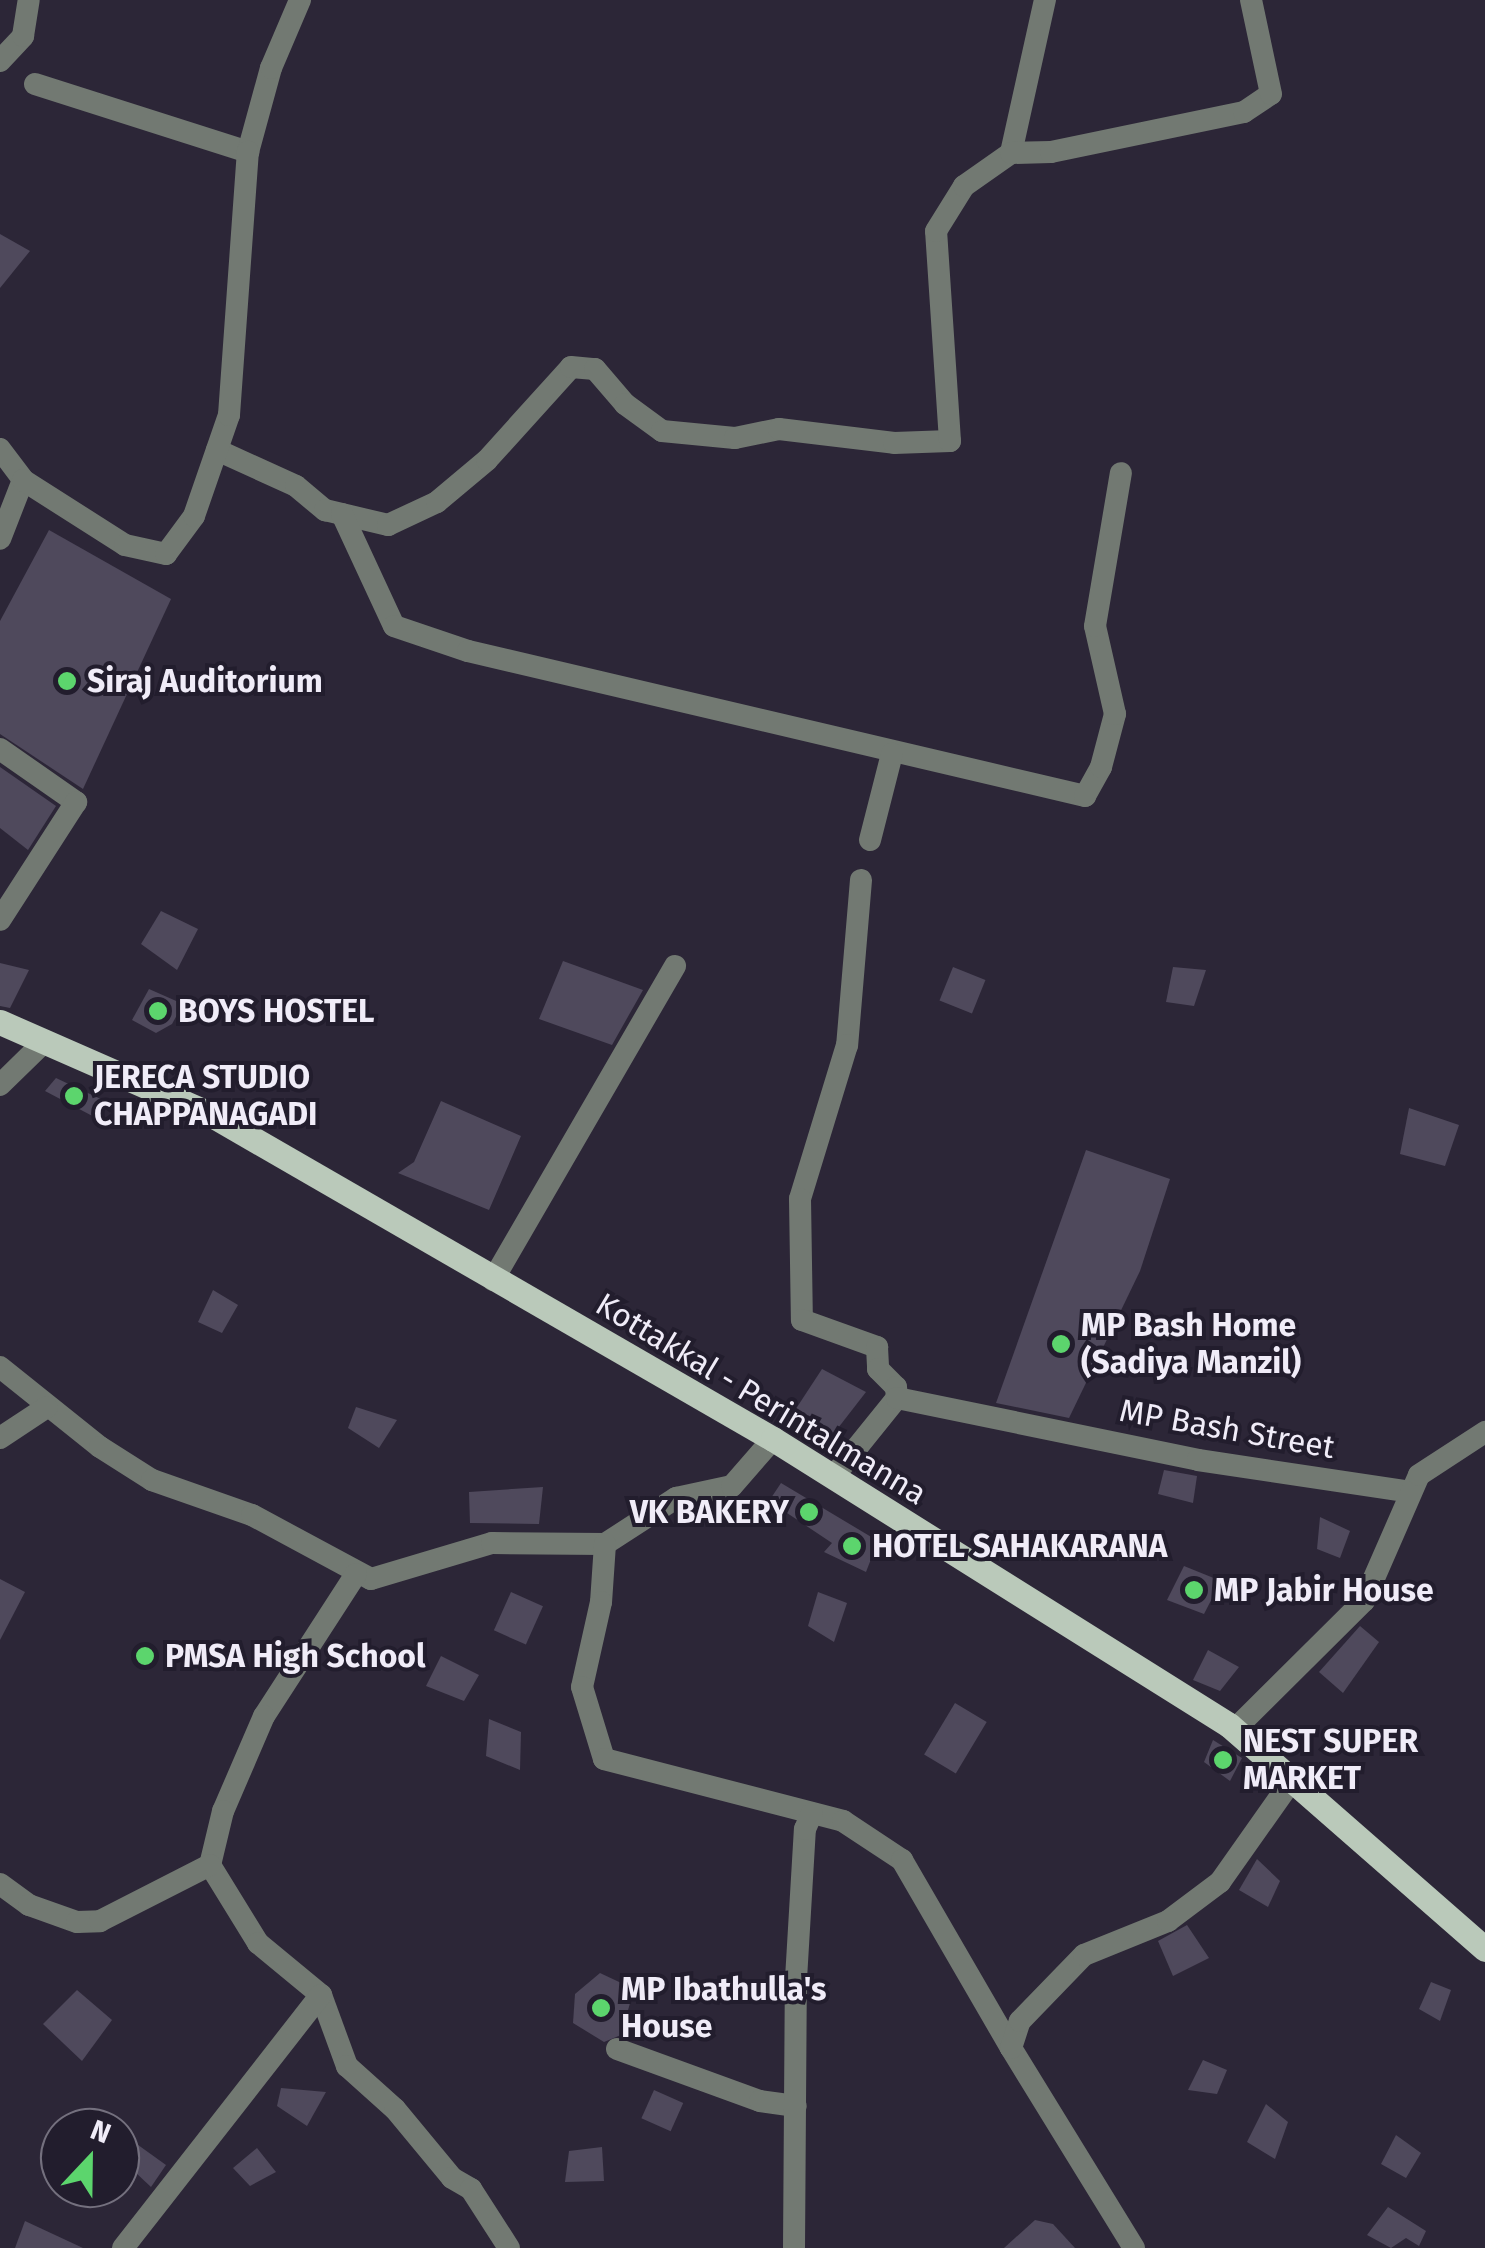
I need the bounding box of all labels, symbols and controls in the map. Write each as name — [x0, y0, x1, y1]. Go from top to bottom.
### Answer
place label: Siraj Auditorium — [87, 662, 323, 700]
marker: Siraj Auditorium — [56, 670, 78, 692]
place label: BOYS HOSTEL — [178, 992, 375, 1030]
marker: BOYS HOSTEL — [147, 1000, 169, 1022]
place label: JERECA STUDIO CHAPPANAGADI — [94, 1059, 317, 1134]
marker: JERECA STUDIO CHAPPANAGADI — [63, 1085, 85, 1107]
street label: Kottakkal - Perintalmanna — [589, 1285, 933, 1513]
place label: MP Bash Home (Sadiya Manzil) — [1081, 1307, 1301, 1382]
marker: MP Bash Home (Sadiya Manzil) — [1050, 1333, 1072, 1355]
street label: MP Bash Street — [1117, 1391, 1337, 1467]
place label: VK BAKERY — [630, 1493, 789, 1531]
marker: VK BAKERY — [798, 1501, 820, 1523]
place label: HOTEL SAHAKARANA — [872, 1527, 1167, 1565]
marker: HOTEL SAHAKARANA — [841, 1535, 863, 1557]
place label: MP Jabir House — [1214, 1571, 1434, 1609]
marker: MP Jabir House — [1183, 1579, 1205, 1601]
place label: PMSA High School — [165, 1637, 426, 1675]
marker: PMSA High School — [134, 1645, 156, 1667]
place label: NEST SUPER MARKET — [1243, 1723, 1418, 1798]
marker: NEST SUPER MARKET — [1212, 1749, 1234, 1771]
place label: MP Ibathulla's House — [621, 1971, 827, 2046]
marker: MP Ibathulla's House — [590, 1997, 612, 2019]
north arrow — [40, 2108, 140, 2208]
text: N — [86, 2113, 115, 2150]

